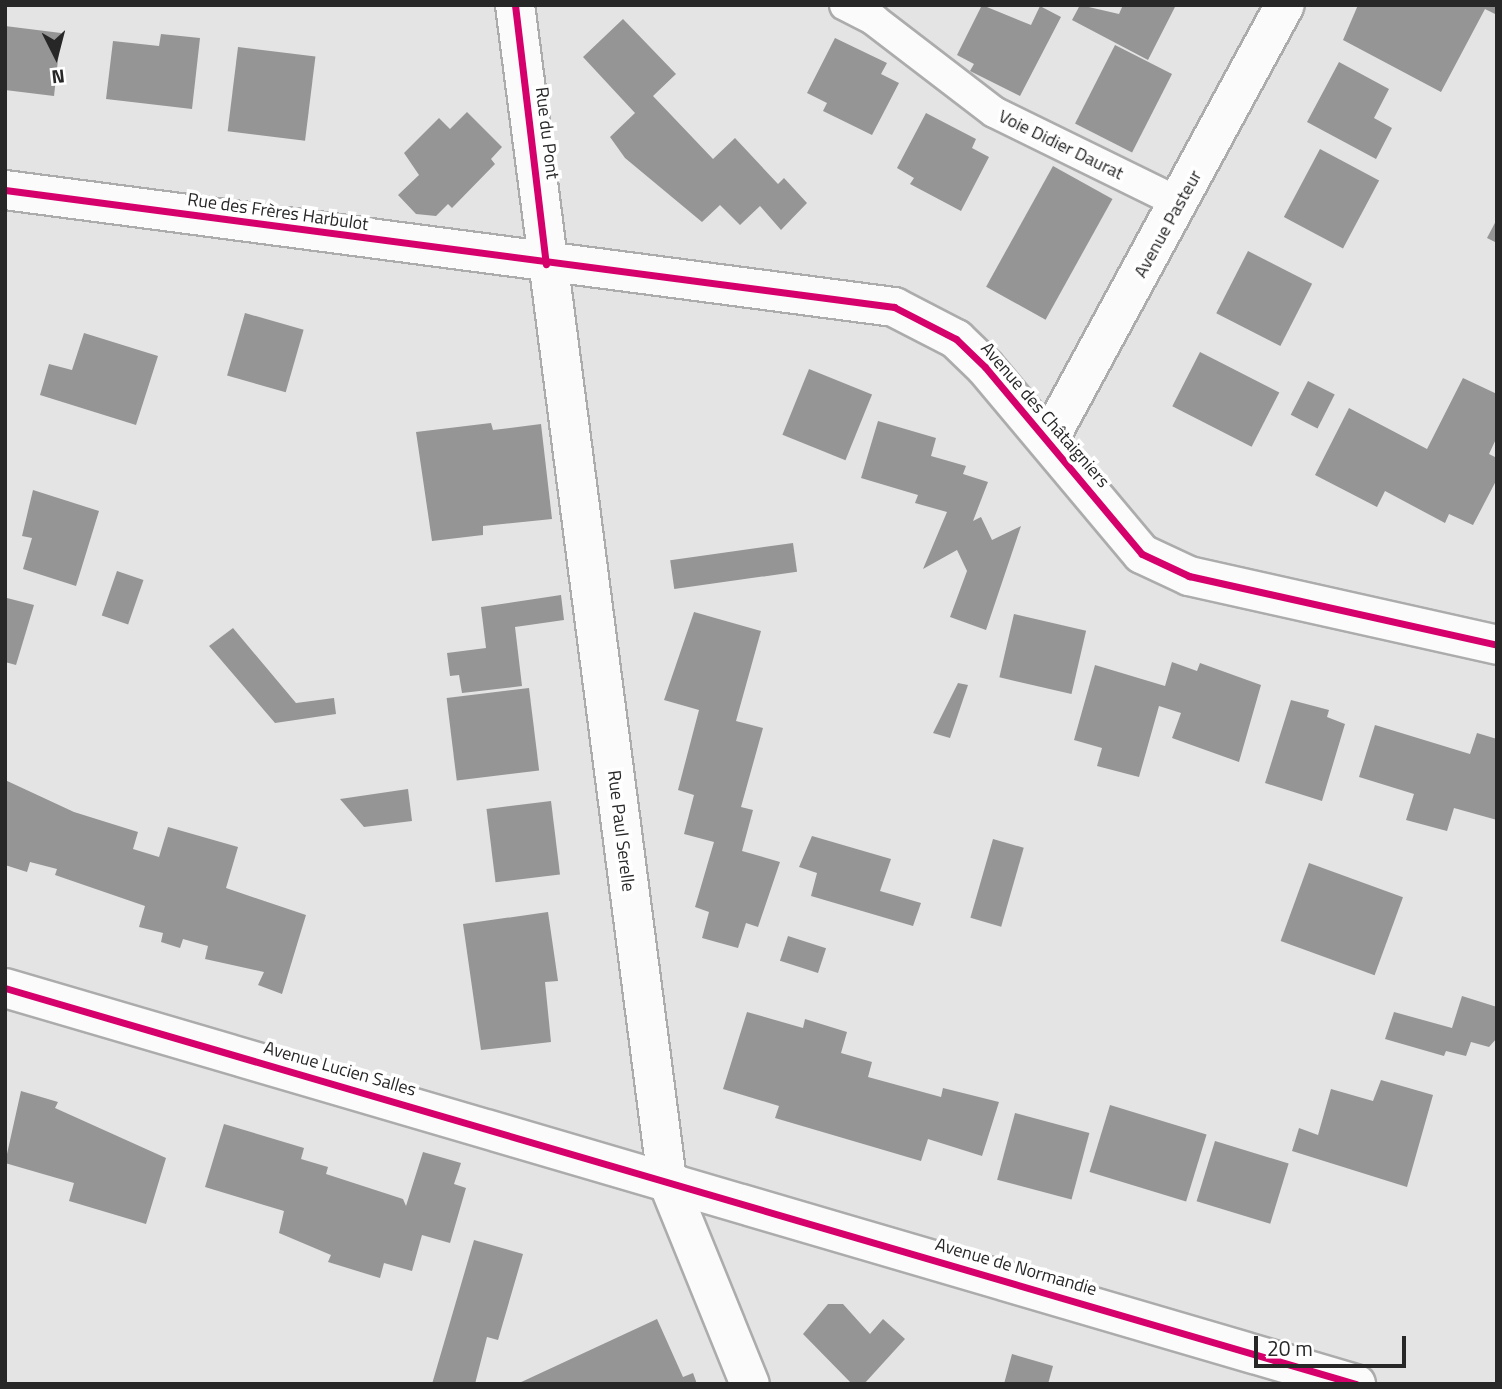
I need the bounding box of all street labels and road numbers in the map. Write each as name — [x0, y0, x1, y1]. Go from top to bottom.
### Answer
street label: Rue du Pont — [531, 86, 563, 180]
street label: Voie Didier Daurat — [995, 105, 1127, 185]
street label: Avenue Pasteur — [1130, 167, 1206, 281]
street label: Rue des Frères Harbulot — [186, 189, 370, 235]
street label: Avenue des Châtaigniers — [976, 338, 1114, 492]
street label: Rue Paul Serelle — [603, 769, 639, 893]
street label: Avenue Lucien Salles — [261, 1037, 419, 1101]
street label: Avenue de Normandie — [933, 1234, 1099, 1300]

